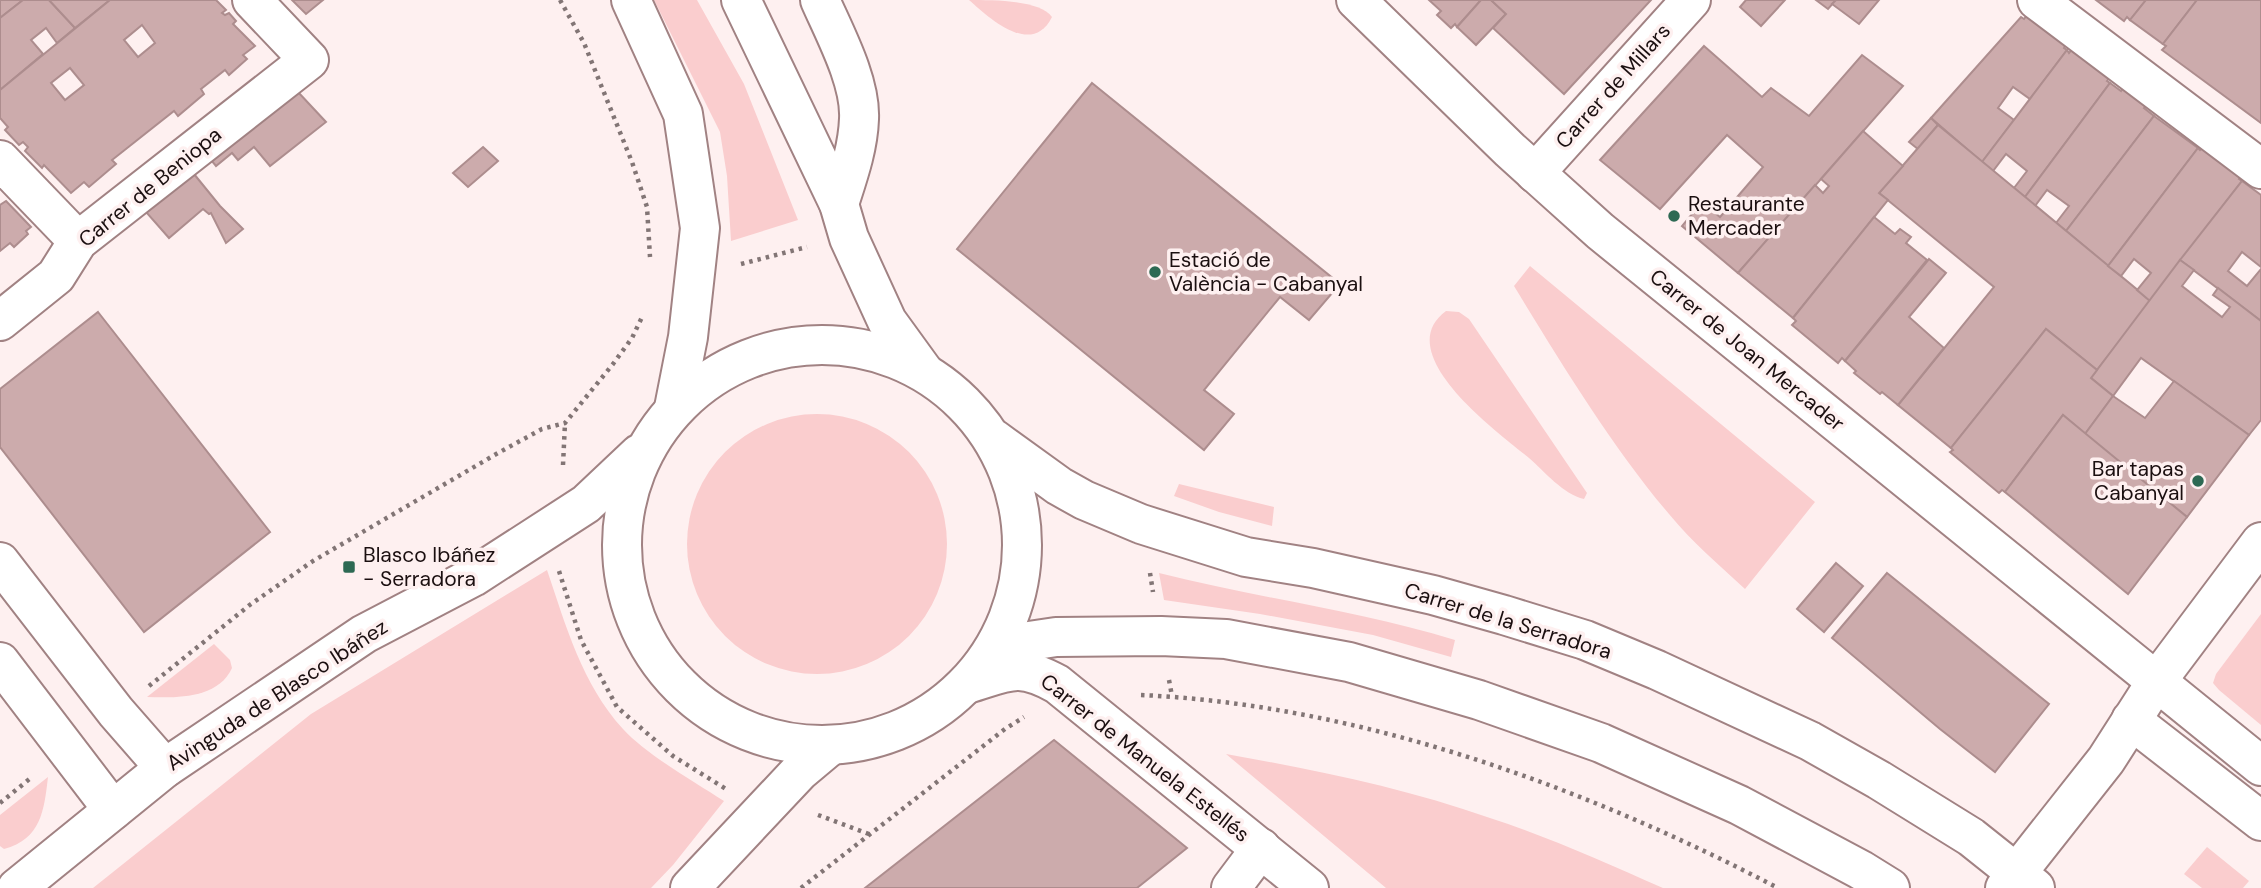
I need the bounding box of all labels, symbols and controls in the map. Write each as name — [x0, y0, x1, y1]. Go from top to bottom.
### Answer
street label: Carrer de Millars — [1549, 17, 1677, 155]
street label: Carrer de Beniopa — [73, 121, 227, 253]
place label: Restaurante Mercader — [1688, 190, 1805, 242]
marker: Restaurante Mercader — [1666, 208, 1682, 224]
place label: Estació de València - Cabanyal — [1169, 246, 1363, 298]
street label: Carrer de Joan Mercader — [1644, 263, 1850, 437]
marker: Estació de València - Cabanyal — [1147, 264, 1163, 280]
place label: Bar tapas Cabanyal — [2092, 455, 2184, 507]
marker: Bar tapas Cabanyal — [2190, 473, 2206, 489]
place label: Blasco Ibáñez - Serradora — [363, 541, 495, 593]
marker: Blasco Ibáñez - Serradora — [341, 559, 357, 575]
street label: Carrer de la Serradora — [1401, 576, 1615, 666]
street label: Avinguda de Blasco Ibáñez — [161, 613, 393, 777]
street label: Carrer de Manuela Estellés — [1035, 668, 1255, 848]

